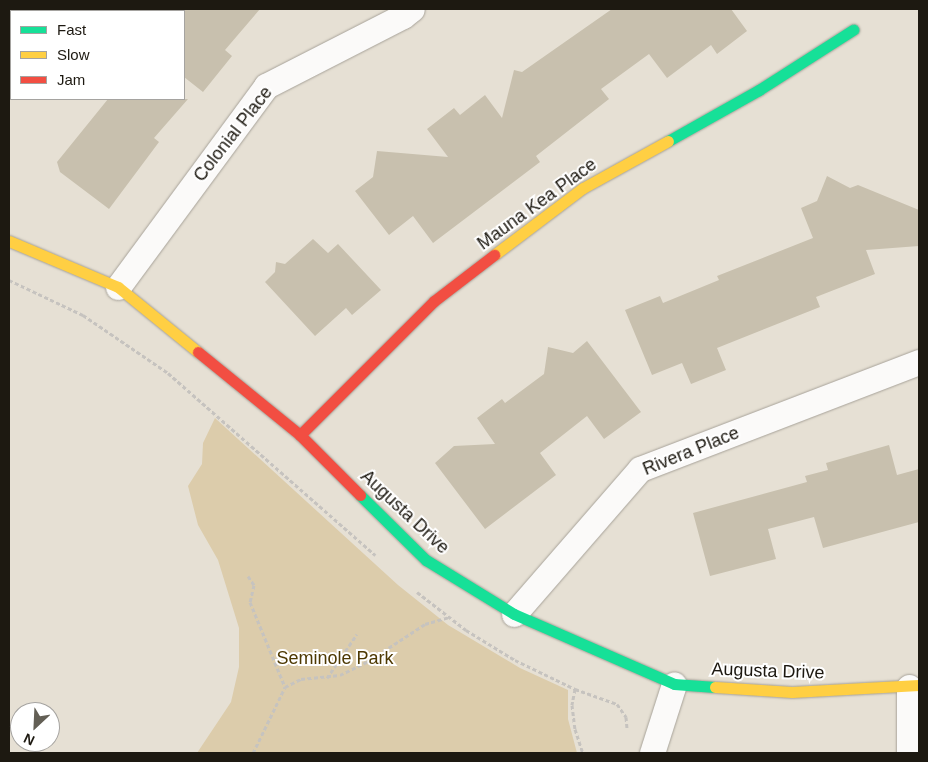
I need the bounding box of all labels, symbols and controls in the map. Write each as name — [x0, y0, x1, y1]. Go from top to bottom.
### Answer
legend — [10, 10, 185, 100]
text: Fast — [57, 21, 86, 38]
text: Slow — [57, 46, 90, 63]
text: Jam — [57, 71, 85, 88]
street label: Colonial Place — [189, 82, 277, 186]
street label: Mauna Kea Place — [473, 154, 601, 254]
street label: Rivera Place — [640, 422, 742, 480]
street label: Augusta Drive — [356, 466, 454, 558]
park label: Seminole Park — [276, 647, 394, 669]
street label: Augusta Drive — [711, 658, 825, 684]
north arrow — [10, 702, 60, 752]
text: N — [21, 730, 37, 749]

